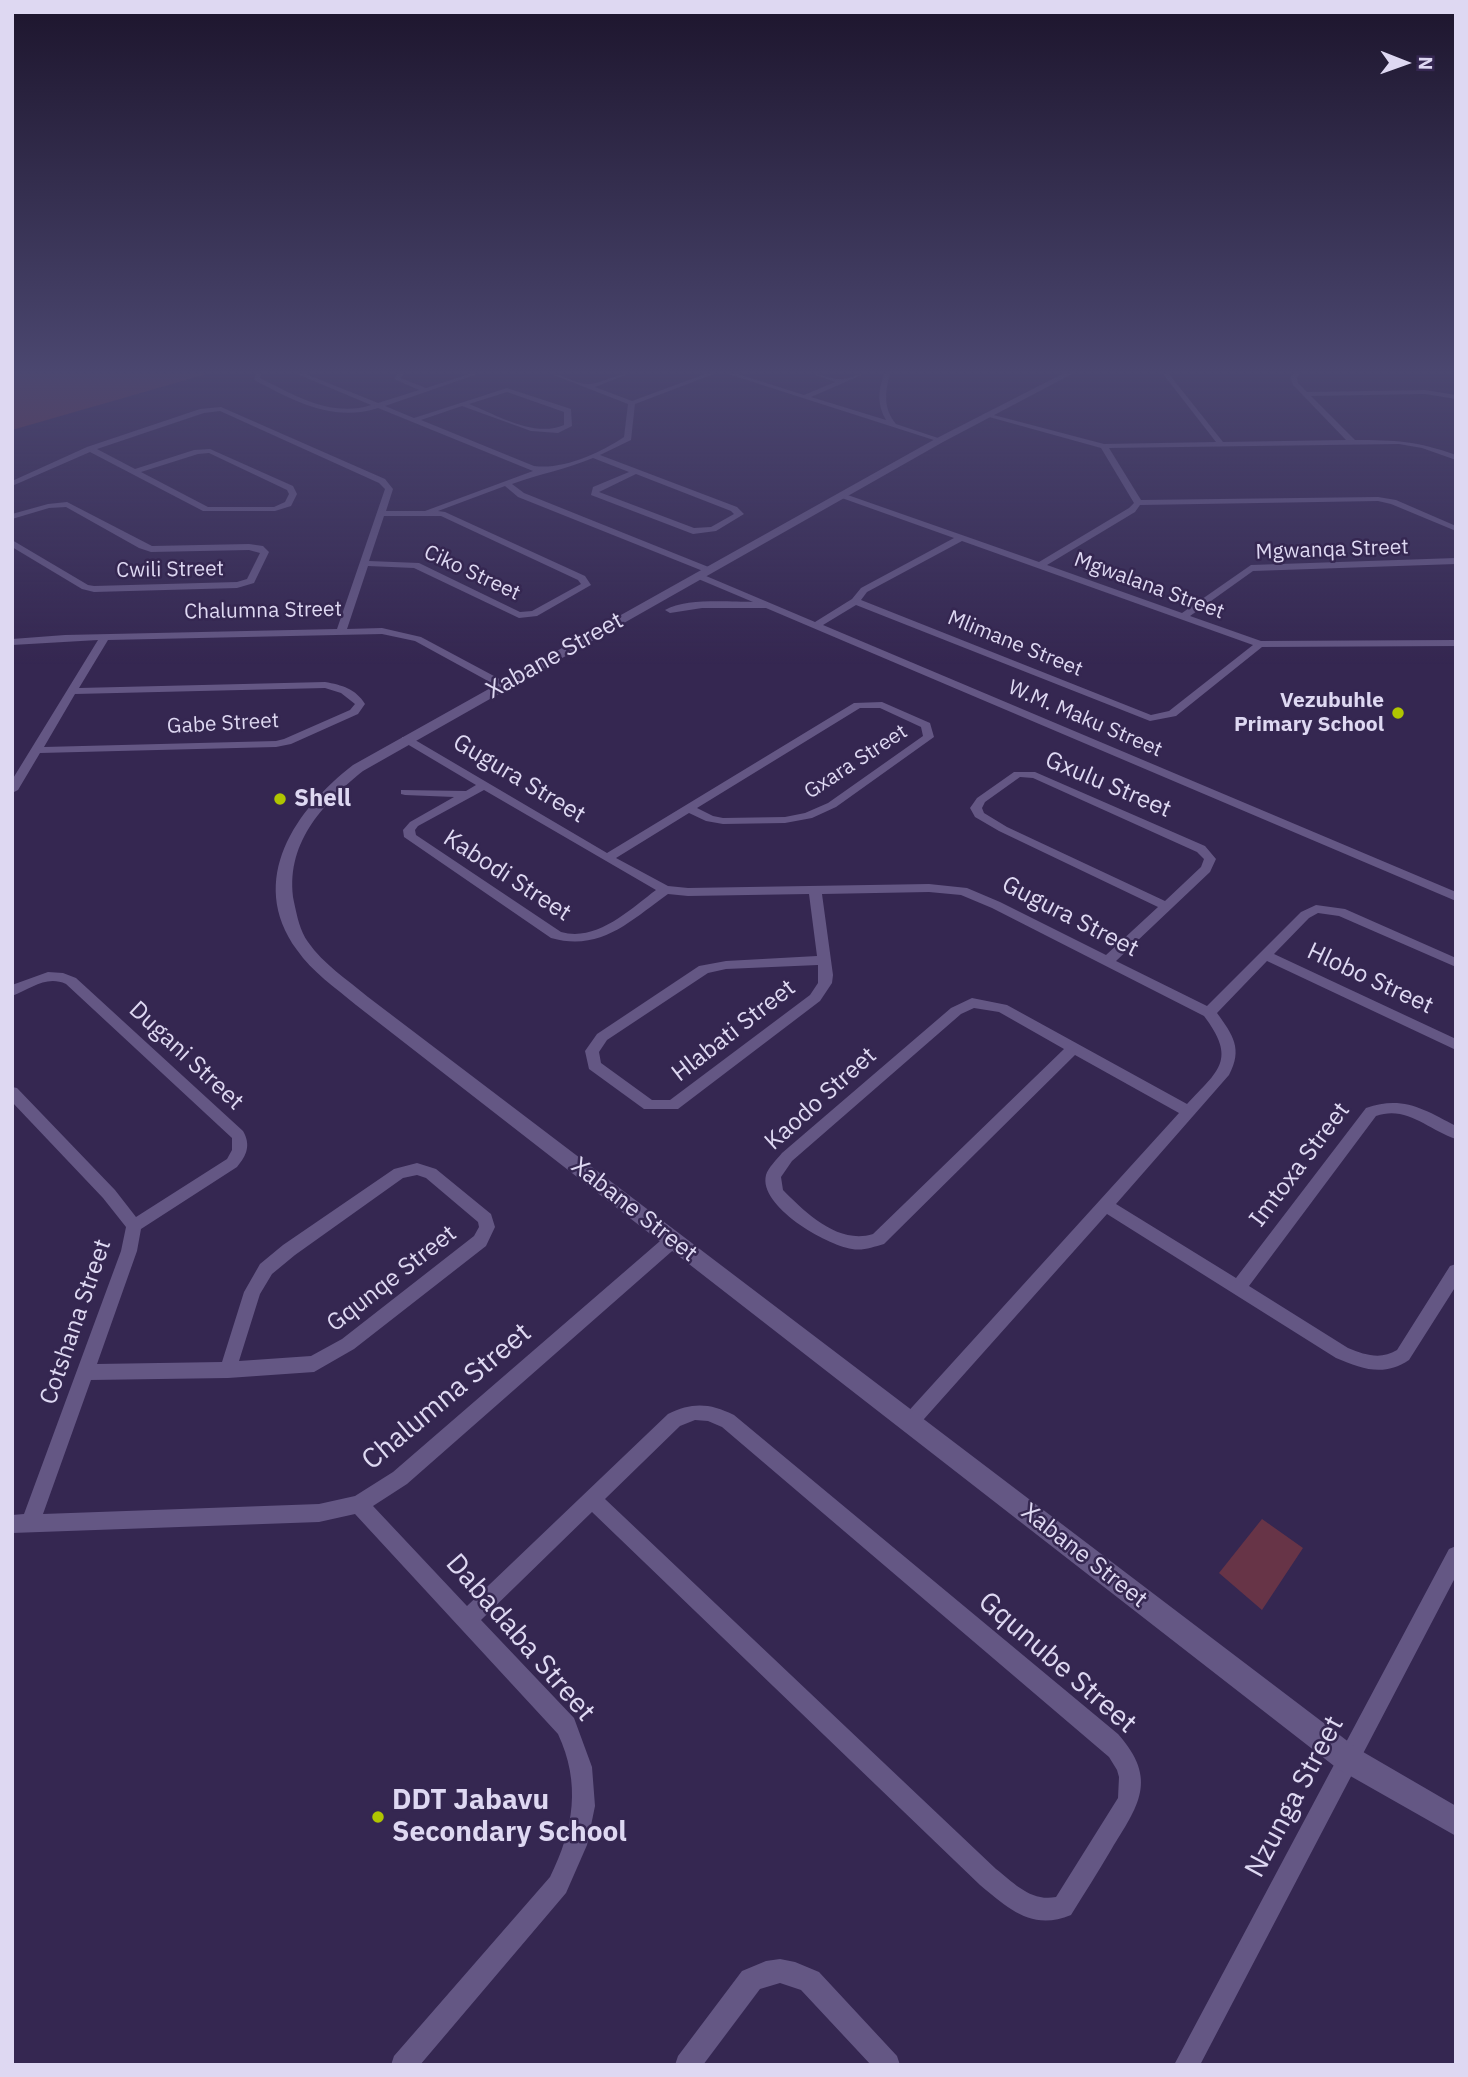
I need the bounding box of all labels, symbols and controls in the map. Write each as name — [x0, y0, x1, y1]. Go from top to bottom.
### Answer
north arrow — [1370, 28, 1440, 98]
text: N — [1414, 56, 1438, 70]
street label: Mgwanqa Street — [1255, 535, 1409, 565]
street label: Ciko Street — [420, 540, 524, 606]
street label: Mgwalana Street — [1070, 547, 1228, 625]
street label: Cwili Street — [116, 556, 224, 584]
street label: Chalumna Street — [184, 597, 342, 625]
street label: Mlimane Street — [944, 605, 1086, 683]
street label: Xabane Street — [481, 606, 629, 706]
street label: W.M. Maku Street — [1004, 675, 1166, 763]
place label: Vezubuhle Primary School — [1234, 688, 1384, 738]
marker: Vezubuhle Primary School — [1390, 705, 1406, 721]
street label: Gabe Street — [166, 708, 280, 740]
street label: Gxara Street — [800, 719, 912, 805]
street label: Gugura Street — [447, 728, 591, 830]
street label: Gxulu Street — [1041, 746, 1175, 824]
place label: Shell — [294, 785, 351, 813]
marker: Shell — [272, 791, 288, 807]
street label: Kabodi Street — [438, 824, 576, 928]
street label: Gugura Street — [997, 870, 1143, 964]
street label: Hlobo Street — [1302, 937, 1438, 1021]
street label: Hlabati Street — [666, 974, 802, 1088]
street label: Dugani Street — [123, 996, 249, 1116]
street label: Kaodo Street — [759, 1041, 883, 1157]
street label: Imtoxa Street — [1244, 1097, 1356, 1233]
street label: Xabane Street — [565, 1152, 703, 1268]
street label: Gqunqe Street — [321, 1219, 463, 1339]
street label: Cotshana Street — [34, 1236, 118, 1408]
street label: Chalumna Street — [356, 1316, 538, 1478]
street label: Xabane Street — [1015, 1498, 1153, 1614]
street label: Dabadaba Street — [438, 1547, 602, 1729]
street label: Gqunube Street — [971, 1585, 1143, 1741]
street label: Nzunga Street — [1238, 1711, 1352, 1883]
place label: DDT Jabavu Secondary School — [392, 1784, 627, 1850]
marker: DDT Jabavu Secondary School — [370, 1809, 386, 1825]

